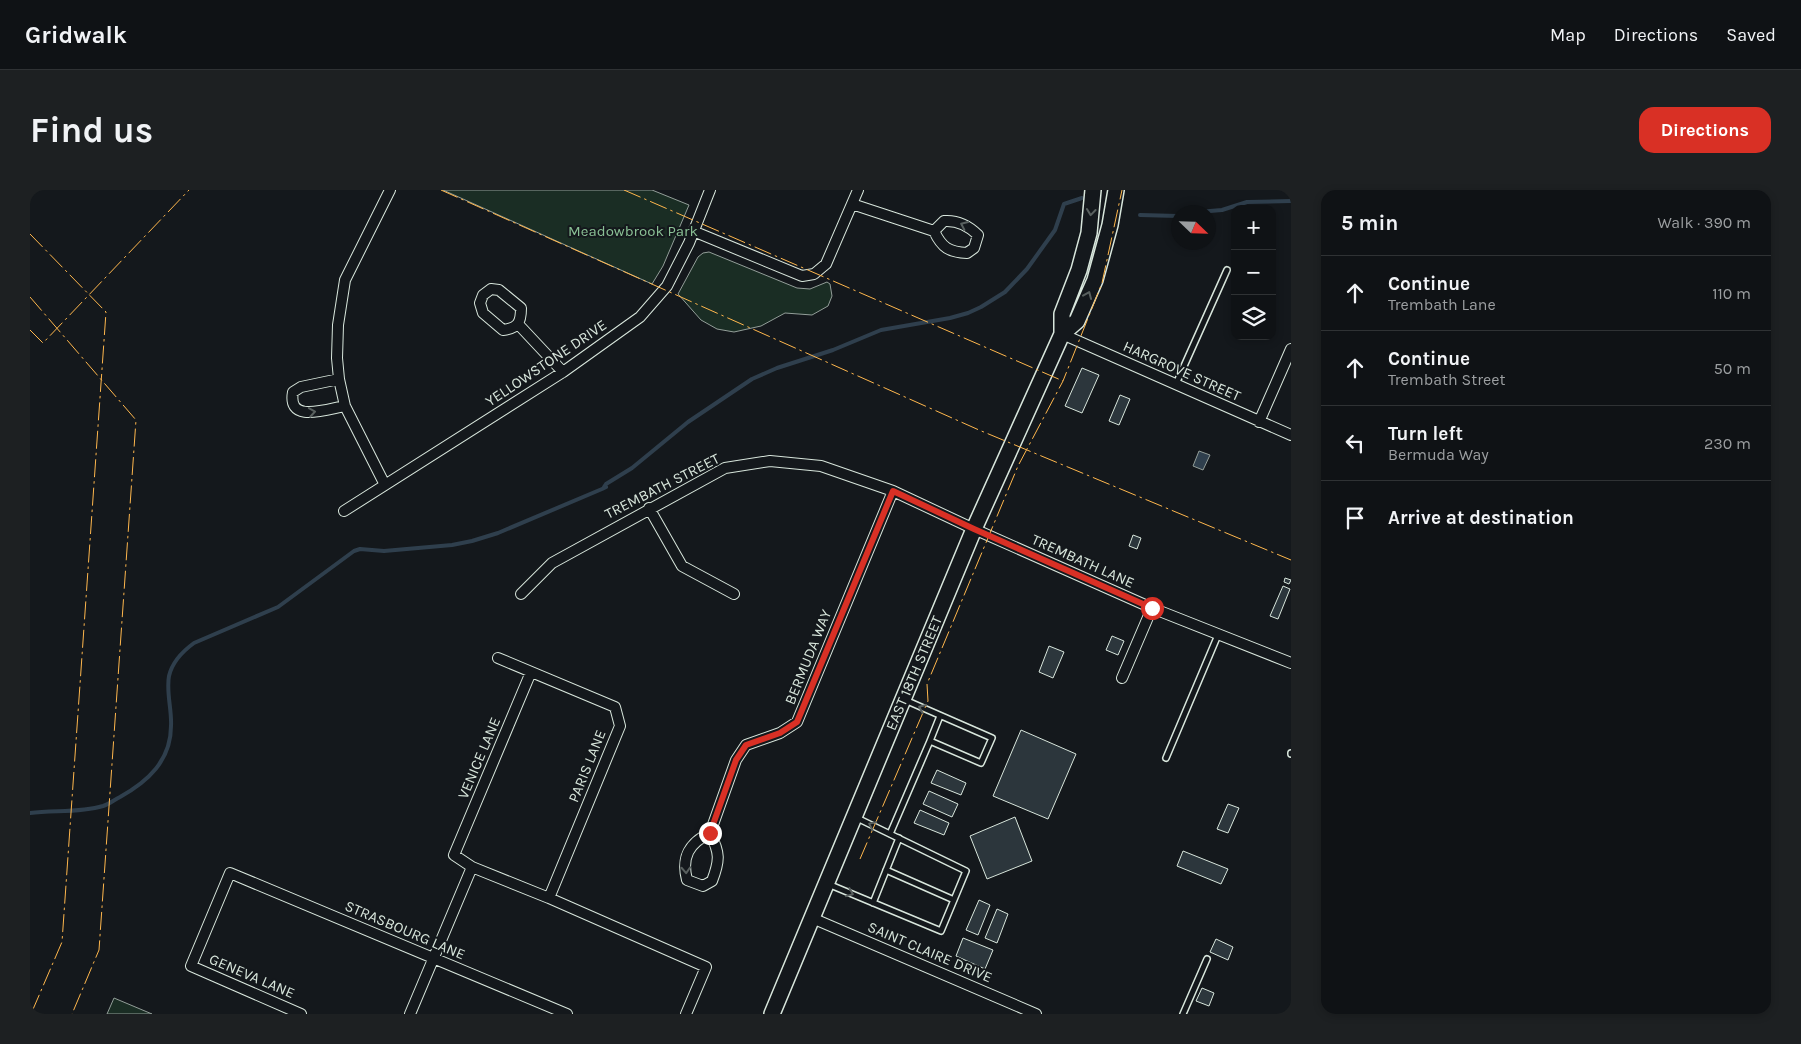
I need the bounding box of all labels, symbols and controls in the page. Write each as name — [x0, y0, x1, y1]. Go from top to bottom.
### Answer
text: Gridwalk — [25, 21, 127, 49]
text: Map — [1550, 24, 1586, 46]
text: Directions — [1614, 24, 1698, 46]
text: Saved — [1726, 24, 1776, 46]
button: Directions — [1639, 107, 1771, 153]
text: Find us — [30, 110, 153, 151]
north arrow — [1171, 205, 1216, 250]
map controls — [1231, 205, 1276, 340]
button: + — [1231, 205, 1276, 250]
one-way arrow — [1086, 208, 1097, 216]
text: 5 min — [1341, 211, 1398, 235]
text: Walk · 390 m — [1657, 213, 1751, 232]
one-way arrow — [960, 221, 969, 231]
park label: Meadowbrook Park — [568, 222, 698, 240]
button: − — [1231, 250, 1276, 295]
text: Continue — [1388, 273, 1470, 295]
icon: ahead — [1341, 279, 1369, 307]
text: 110 m — [1712, 284, 1751, 303]
one-way arrow — [1082, 291, 1093, 300]
button: layers — [1231, 295, 1276, 340]
text: Trembath Lane — [1388, 295, 1496, 314]
street label: YELLOWSTONE DRIVE — [482, 316, 610, 410]
street label: HARGROVE STREET — [1120, 337, 1244, 405]
text: Continue — [1388, 348, 1470, 370]
icon: ahead — [1341, 354, 1369, 382]
text: 50 m — [1714, 359, 1751, 378]
text: Trembath Street — [1388, 370, 1506, 389]
one-way arrow — [308, 407, 317, 417]
text: Turn left — [1388, 423, 1463, 445]
icon: left — [1341, 429, 1369, 457]
text: 230 m — [1704, 434, 1751, 453]
text: Bermuda Way — [1388, 445, 1489, 464]
street label: TREMBATH STREET — [602, 449, 723, 523]
icon: arrive — [1341, 504, 1369, 532]
text: Arrive at destination — [1388, 507, 1574, 529]
street label: TREMBATH LANE — [1029, 530, 1137, 592]
route start — [1141, 597, 1164, 620]
street label: BERMUDA WAY — [781, 606, 836, 707]
street label: EAST 18TH STREET — [882, 613, 946, 733]
one-way arrow — [918, 704, 927, 715]
street label: VENICE LANE — [454, 715, 504, 801]
street label: PARIS LANE — [564, 727, 610, 805]
one-way arrow — [868, 821, 877, 831]
route end — [699, 822, 722, 845]
one-way arrow — [681, 866, 692, 874]
one-way arrow — [845, 887, 854, 898]
street label: STRASBOURG LANE — [342, 897, 468, 963]
street label: SAINT CLAIRE DRIVE — [865, 918, 995, 986]
street label: GENEVA LANE — [206, 950, 298, 1002]

